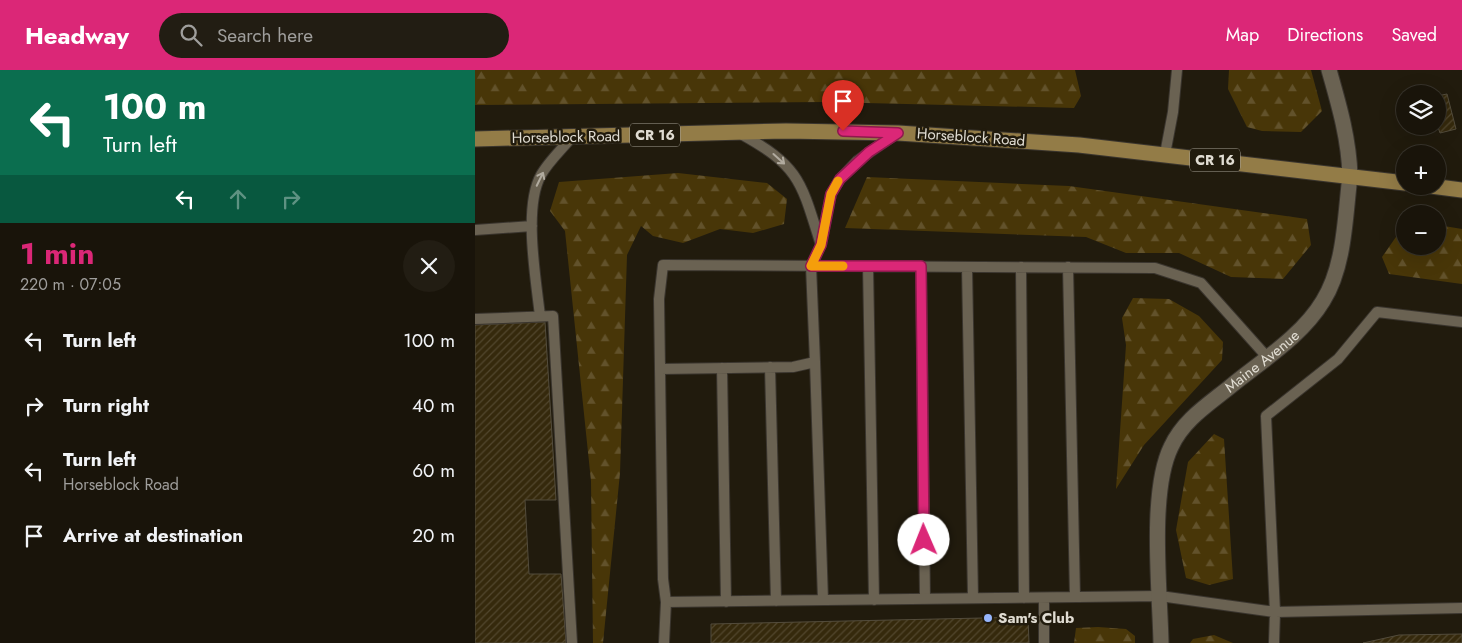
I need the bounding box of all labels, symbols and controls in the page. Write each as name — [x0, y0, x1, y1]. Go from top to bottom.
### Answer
search box — [159, 13, 509, 58]
text: Headway — [25, 18, 129, 53]
icon: search — [177, 21, 205, 49]
text: Search here — [217, 22, 313, 49]
text: Map — [1226, 22, 1259, 48]
text: Directions — [1287, 22, 1363, 48]
text: Saved — [1391, 22, 1437, 48]
pin — [822, 80, 864, 131]
text: 100 m — [103, 82, 206, 132]
map controls — [1396, 85, 1446, 255]
button: layers — [1396, 85, 1446, 135]
icon: arrive — [829, 87, 857, 115]
icon: left — [20, 90, 85, 155]
street label: Horseblock Road — [916, 122, 1026, 152]
road number: CR 16 — [630, 124, 680, 146]
street label: Horseblock Road — [511, 125, 621, 149]
text: Turn left — [103, 128, 177, 160]
button: + — [1396, 145, 1446, 195]
road number: CR 16 — [1190, 148, 1240, 172]
one-way arrow — [773, 153, 786, 164]
one-way arrow — [536, 172, 545, 187]
icon: left — [171, 185, 199, 213]
icon: ahead — [224, 185, 252, 213]
icon: right — [277, 185, 305, 213]
button: − — [1396, 205, 1446, 255]
text: 1 min — [20, 232, 94, 275]
button: close — [403, 240, 455, 292]
text: 220 m · 07:05 — [20, 273, 121, 296]
street label: Maine Avenue — [1220, 324, 1305, 398]
icon: left — [20, 327, 48, 355]
text: Turn left — [63, 327, 136, 354]
text: 100 m — [403, 327, 455, 354]
icon: right — [20, 392, 48, 420]
text: Turn right — [63, 392, 149, 419]
text: 40 m — [412, 392, 455, 419]
text: Turn left — [63, 446, 136, 473]
icon: left — [20, 457, 48, 485]
text: 60 m — [412, 457, 455, 484]
text: Horseblock Road — [63, 473, 179, 496]
position arrow — [897, 513, 949, 565]
icon: arrive — [20, 522, 48, 550]
text: Arrive at destination — [63, 522, 243, 549]
text: 20 m — [412, 522, 455, 549]
place label: Sam's Club — [998, 607, 1074, 629]
marker: Sam's Club — [982, 612, 994, 624]

